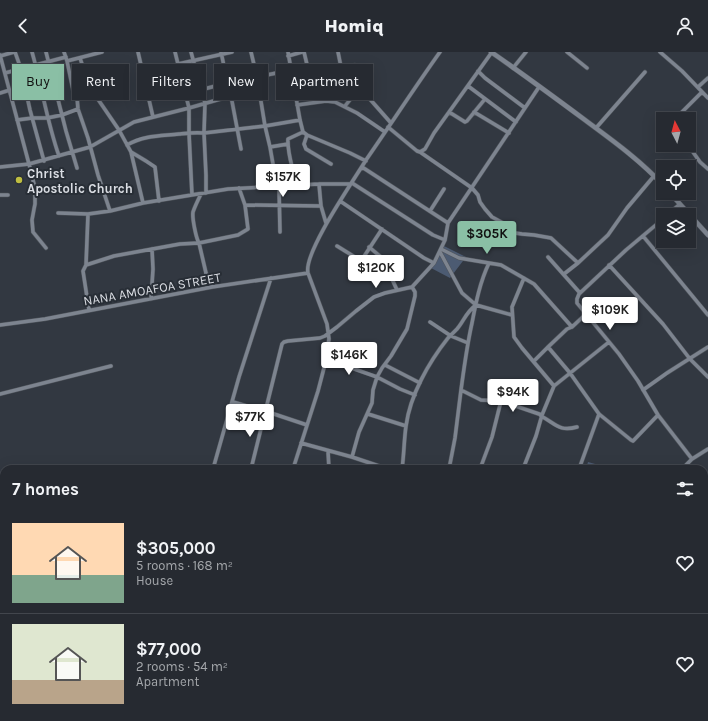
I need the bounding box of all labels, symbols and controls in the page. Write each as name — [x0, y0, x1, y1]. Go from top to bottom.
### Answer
icon: back — [12, 15, 34, 37]
text: Homiq — [324, 15, 384, 37]
icon: person — [674, 15, 696, 37]
chip: Buy — [12, 64, 64, 100]
chip: Rent — [72, 64, 129, 100]
chip: Filters — [137, 64, 206, 100]
chip: New — [214, 64, 268, 100]
chip: Apartment — [276, 64, 373, 100]
north arrow — [656, 112, 696, 152]
map controls — [656, 112, 696, 248]
button: locate — [656, 160, 696, 200]
pin: $157K — [255, 164, 311, 198]
place label: Christ Apostolic Church — [27, 166, 133, 196]
text: $157K — [265, 169, 301, 184]
marker: Christ Apostolic Church — [14, 175, 24, 185]
button: layers — [656, 208, 696, 248]
pin: $305K — [459, 221, 515, 255]
text: $305K — [466, 226, 508, 241]
pin: $120K — [348, 255, 404, 289]
text: $120K — [357, 260, 395, 275]
street label: NANA AMOAFOA STREET — [82, 269, 222, 308]
pin: $109K — [582, 297, 638, 331]
text: $109K — [591, 302, 629, 317]
pin: $146K — [321, 342, 377, 376]
text: $146K — [330, 347, 368, 362]
pin: $94K — [489, 379, 537, 413]
text: $94K — [496, 384, 530, 399]
pin: $77K — [226, 404, 274, 438]
text: $77K — [235, 409, 265, 424]
icon: filters — [674, 478, 696, 500]
text: 7 homes — [12, 479, 79, 499]
text: $305,000 — [136, 538, 216, 558]
icon: home — [44, 539, 92, 587]
icon: heart — [674, 552, 696, 574]
text: 5 rooms · 168 m² — [136, 558, 233, 573]
text: House — [136, 573, 173, 588]
text: $77,000 — [136, 639, 201, 659]
icon: home — [44, 640, 92, 688]
icon: heart — [674, 653, 696, 675]
text: 2 rooms · 54 m² — [136, 659, 228, 674]
text: Apartment — [136, 674, 199, 689]

